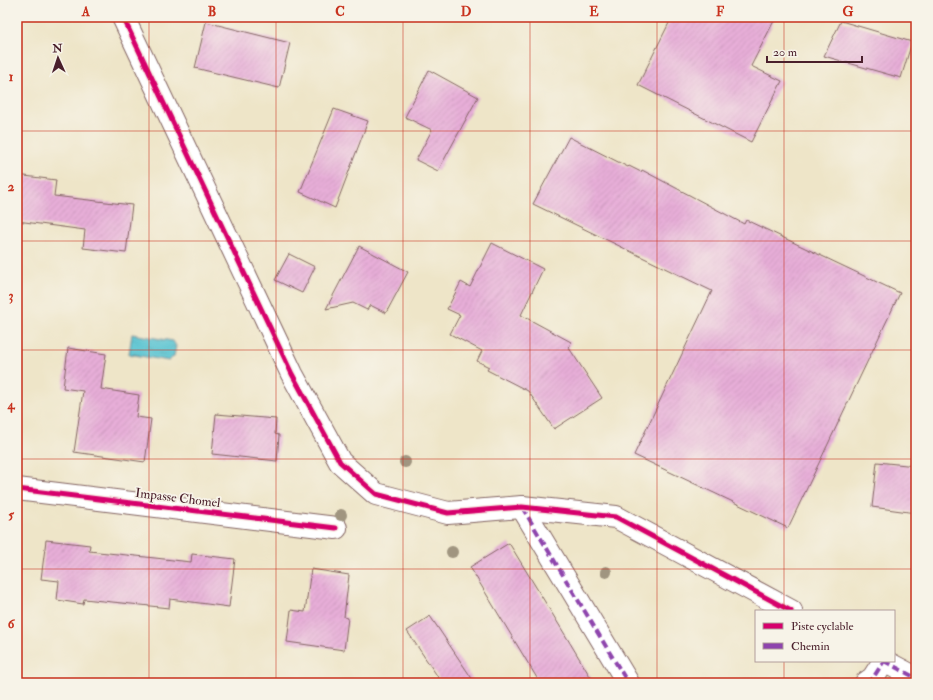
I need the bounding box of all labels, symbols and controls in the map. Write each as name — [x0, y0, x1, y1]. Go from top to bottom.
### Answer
text: A — [81, 4, 91, 20]
text: B — [208, 4, 216, 20]
text: C — [335, 4, 345, 20]
text: D — [461, 4, 472, 20]
text: E — [589, 4, 599, 20]
text: F — [716, 4, 725, 20]
text: G — [843, 4, 854, 20]
north arrow — [38, 38, 78, 78]
scale bar — [767, 38, 862, 64]
text: N — [51, 42, 64, 55]
text: 20 m — [773, 45, 798, 60]
text: 1 — [9, 69, 14, 85]
text: 2 — [8, 179, 15, 195]
text: 3 — [9, 288, 14, 304]
text: 4 — [6, 397, 15, 413]
street label: Impasse Chomel — [134, 485, 222, 512]
text: 5 — [8, 507, 14, 523]
legend — [755, 610, 895, 662]
text: 6 — [8, 616, 16, 632]
text: Piste cyclable — [791, 619, 853, 634]
text: Chemin — [791, 639, 830, 654]

